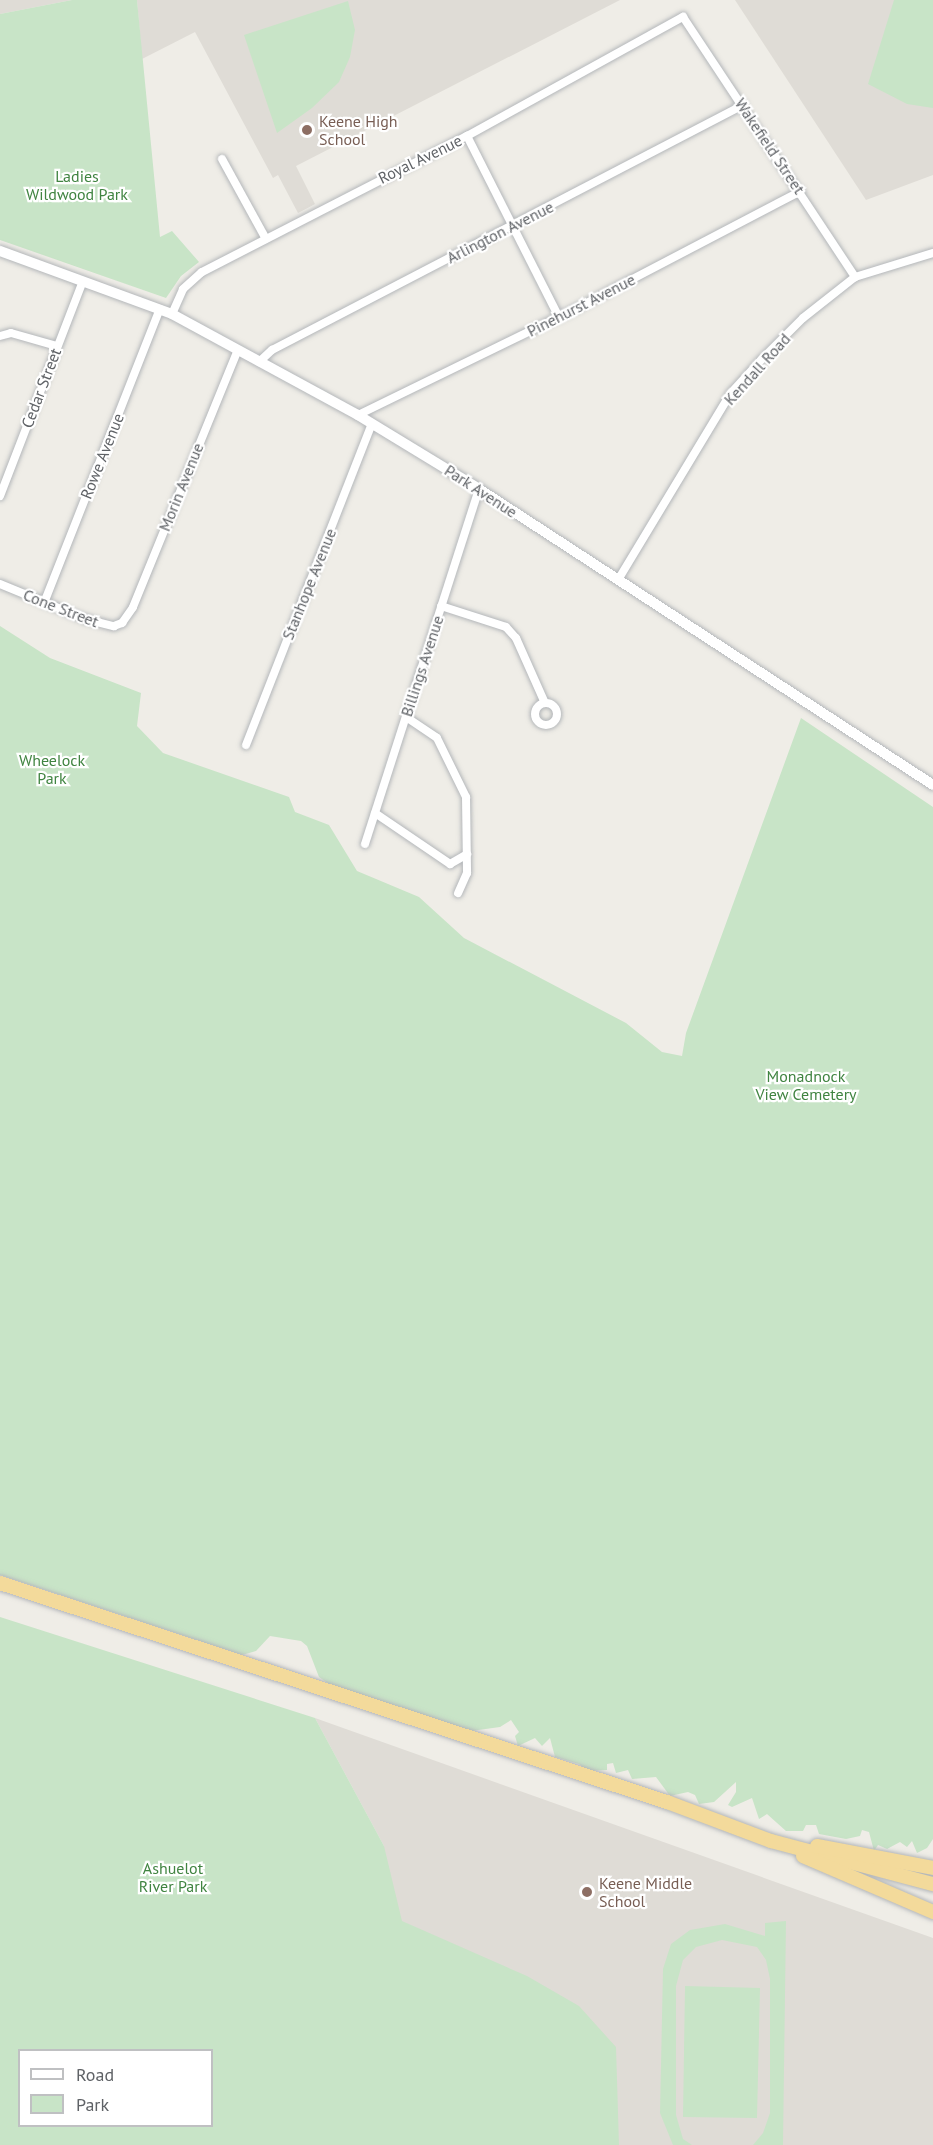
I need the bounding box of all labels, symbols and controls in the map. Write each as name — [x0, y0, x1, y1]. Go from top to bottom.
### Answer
street label: Wakefield Street — [731, 94, 809, 198]
place label: Keene High School — [319, 111, 398, 149]
marker: Keene High School — [300, 123, 314, 137]
street label: Royal Avenue — [375, 130, 465, 188]
park label: Ladies Wildwood Park — [26, 166, 128, 204]
street label: Arlington Avenue — [443, 197, 557, 267]
street label: Pinehurst Avenue — [523, 269, 639, 341]
street label: Kendall Road — [720, 329, 794, 409]
street label: Cedar Street — [17, 345, 65, 431]
street label: Rowe Avenue — [76, 410, 128, 502]
street label: Morin Avenue — [155, 440, 207, 534]
street label: Park Avenue — [441, 460, 521, 522]
street label: Stanhope Avenue — [278, 525, 340, 643]
street label: Cone Street — [21, 585, 101, 631]
street label: Billings Avenue — [397, 613, 447, 719]
park label: Wheelock Park — [19, 750, 85, 788]
park label: Monadnock View Cemetery — [755, 1066, 857, 1104]
park label: Ashuelot River Park — [139, 1858, 207, 1896]
place label: Keene Middle School — [599, 1873, 692, 1911]
marker: Keene Middle School — [580, 1885, 594, 1899]
legend — [18, 2049, 213, 2127]
text: Road — [76, 2063, 114, 2086]
text: Park — [76, 2093, 109, 2116]

